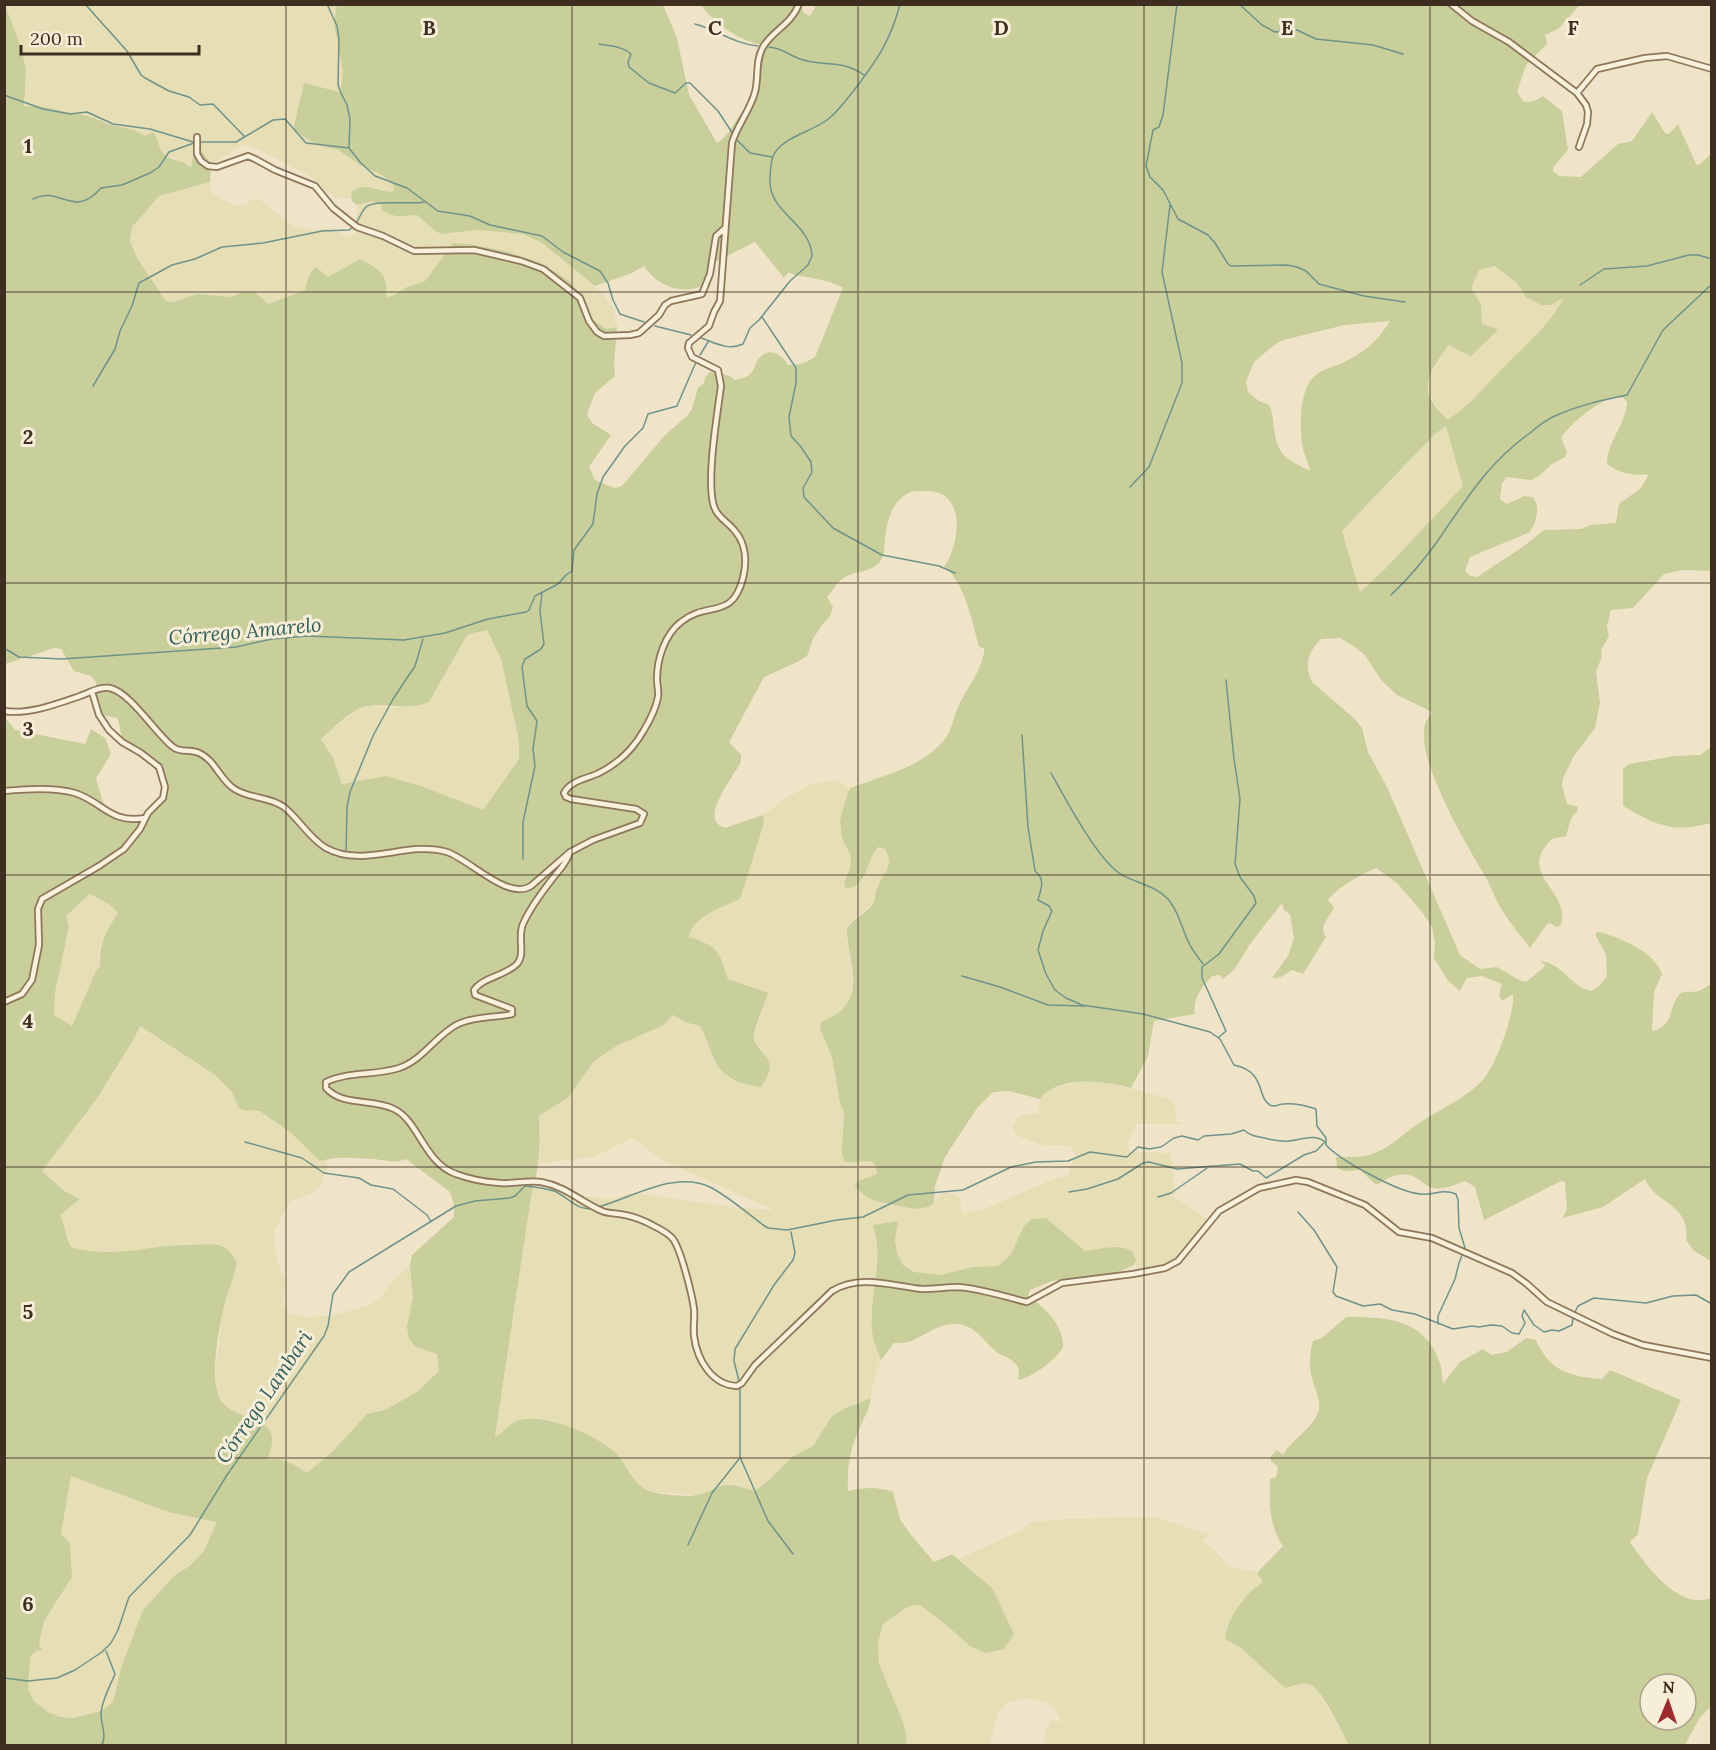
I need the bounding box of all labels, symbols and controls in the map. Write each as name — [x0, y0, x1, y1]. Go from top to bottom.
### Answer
text: B — [422, 15, 436, 40]
text: C — [708, 15, 722, 40]
text: D — [993, 15, 1009, 40]
text: E — [1281, 15, 1293, 40]
text: F — [1567, 15, 1579, 40]
scale bar — [21, 18, 200, 56]
text: 200 m — [30, 27, 83, 50]
text: 1 — [24, 133, 32, 158]
text: 2 — [23, 424, 33, 449]
water label: Córrego Amarelo — [168, 611, 322, 650]
text: 3 — [22, 716, 34, 741]
text: 4 — [23, 1008, 34, 1033]
text: 5 — [23, 1299, 34, 1324]
water label: Córrego Lambari — [210, 1325, 317, 1468]
text: 6 — [22, 1591, 34, 1616]
north arrow — [1638, 1672, 1698, 1732]
text: N — [1662, 1677, 1675, 1697]

